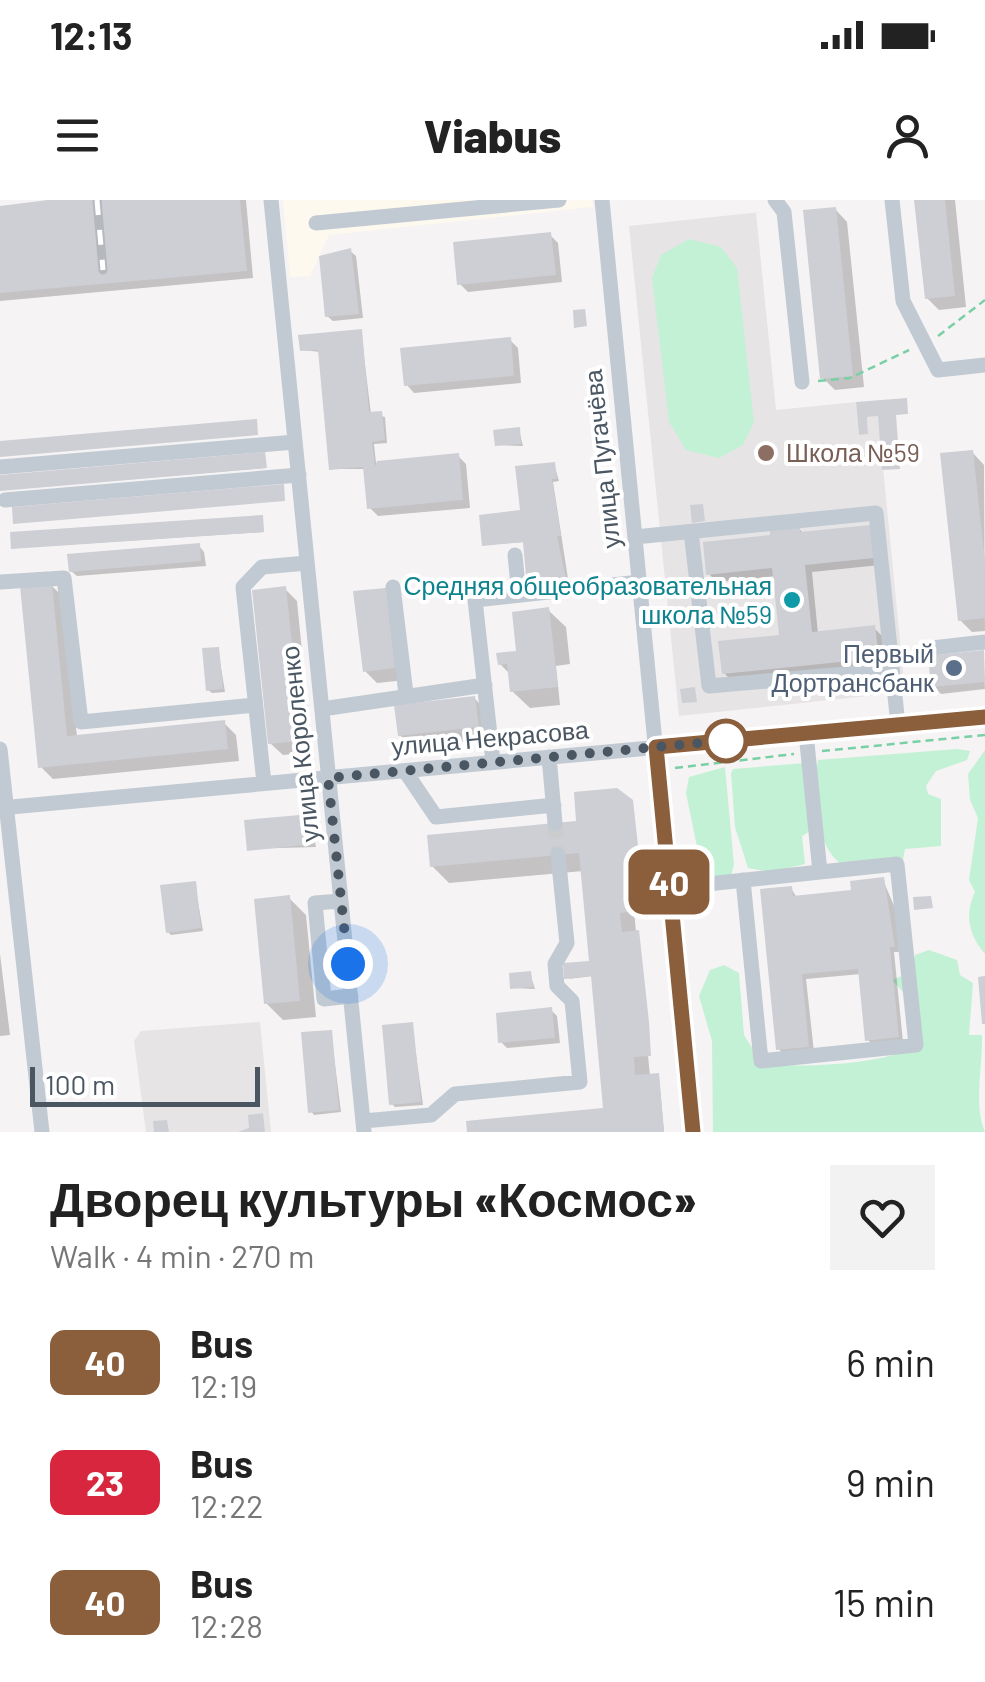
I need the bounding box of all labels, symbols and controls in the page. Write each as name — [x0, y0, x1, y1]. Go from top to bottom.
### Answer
text: 12:13 — [50, 12, 133, 58]
icon: menu — [50, 108, 105, 163]
text: Viabus — [424, 108, 561, 162]
icon: person — [880, 108, 935, 163]
street label: улица Пугачёва — [577, 368, 625, 550]
place label: Школа №59 — [786, 437, 920, 467]
marker: Школа №59 — [755, 442, 777, 464]
place label: Средняя общеобразовательная школа №59 — [404, 570, 772, 629]
marker: Средняя общеобразовательная школа №59 — [781, 589, 803, 611]
place label: Первый Дортрансбанк — [772, 638, 935, 697]
street label: улица Короленко — [274, 645, 324, 844]
marker: Первый Дортрансбанк — [943, 657, 965, 679]
street label: улица Некрасова — [390, 713, 590, 761]
unlabelled marker — [705, 720, 747, 762]
line badge: 40 — [624, 850, 714, 914]
text: 40 — [648, 861, 690, 903]
your location — [323, 939, 373, 989]
scale bar — [30, 1062, 260, 1106]
text: 100 m — [45, 1067, 115, 1101]
button: heart — [830, 1165, 935, 1270]
text: Дворец культуры «Космос» — [50, 1169, 697, 1227]
text: Walk · 4 min · 270 m — [50, 1236, 315, 1274]
text: Bus — [190, 1320, 253, 1366]
text: 6 min — [846, 1339, 935, 1385]
text: 40 — [84, 1341, 126, 1383]
text: 12:19 — [190, 1366, 257, 1404]
text: Bus — [190, 1440, 253, 1486]
text: 9 min — [846, 1459, 935, 1505]
text: 23 — [86, 1461, 124, 1503]
text: 12:22 — [190, 1486, 264, 1524]
text: Bus — [190, 1560, 253, 1606]
text: 15 min — [833, 1579, 935, 1625]
text: 40 — [84, 1581, 126, 1623]
text: 12:28 — [190, 1606, 263, 1644]

